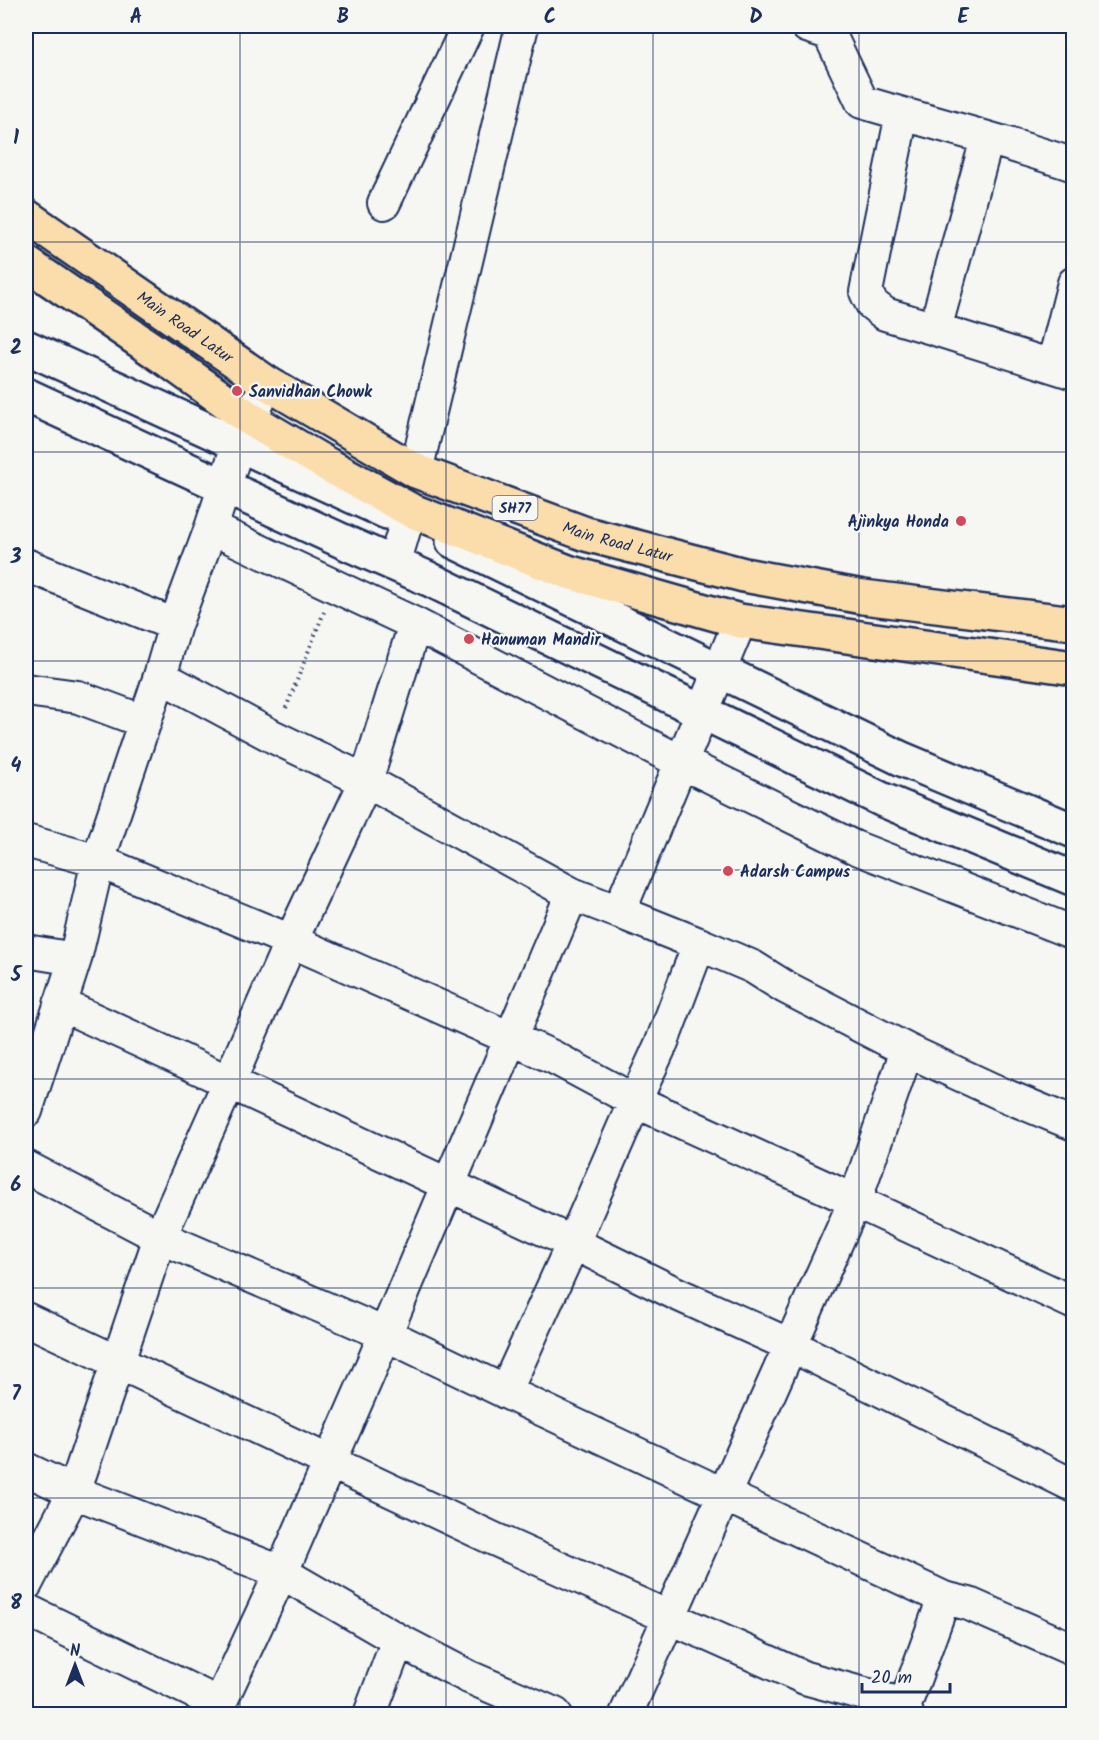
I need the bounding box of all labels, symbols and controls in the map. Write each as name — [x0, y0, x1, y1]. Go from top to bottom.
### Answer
text: A — [130, 2, 142, 34]
text: B — [337, 2, 349, 34]
text: C — [544, 2, 556, 34]
text: D — [749, 2, 763, 34]
text: E — [957, 2, 969, 34]
text: 1 — [13, 123, 19, 155]
street label: Main Road Latur — [131, 285, 240, 371]
text: 2 — [10, 333, 22, 365]
place label: Sanvidhan Chowk — [249, 380, 373, 405]
marker: Sanvidhan Chowk — [230, 384, 244, 398]
road number: SH77 — [492, 496, 538, 520]
place label: Ajinkya Honda — [848, 510, 949, 535]
marker: Ajinkya Honda — [954, 514, 968, 528]
street label: Main Road Latur — [559, 515, 676, 570]
text: 3 — [10, 542, 22, 574]
place label: Hanuman Mandir — [481, 628, 601, 653]
marker: Hanuman Mandir — [462, 632, 476, 646]
text: 4 — [11, 751, 22, 783]
place label: Adarsh Campus — [740, 860, 851, 885]
marker: Adarsh Campus — [721, 864, 735, 878]
text: 5 — [10, 960, 23, 992]
text: 6 — [11, 1170, 22, 1202]
text: 7 — [11, 1379, 21, 1411]
text: 8 — [10, 1588, 22, 1620]
north arrow — [45, 1635, 105, 1695]
text: N — [70, 1639, 80, 1664]
scale bar — [862, 1656, 950, 1694]
text: 20 m — [871, 1664, 912, 1693]

